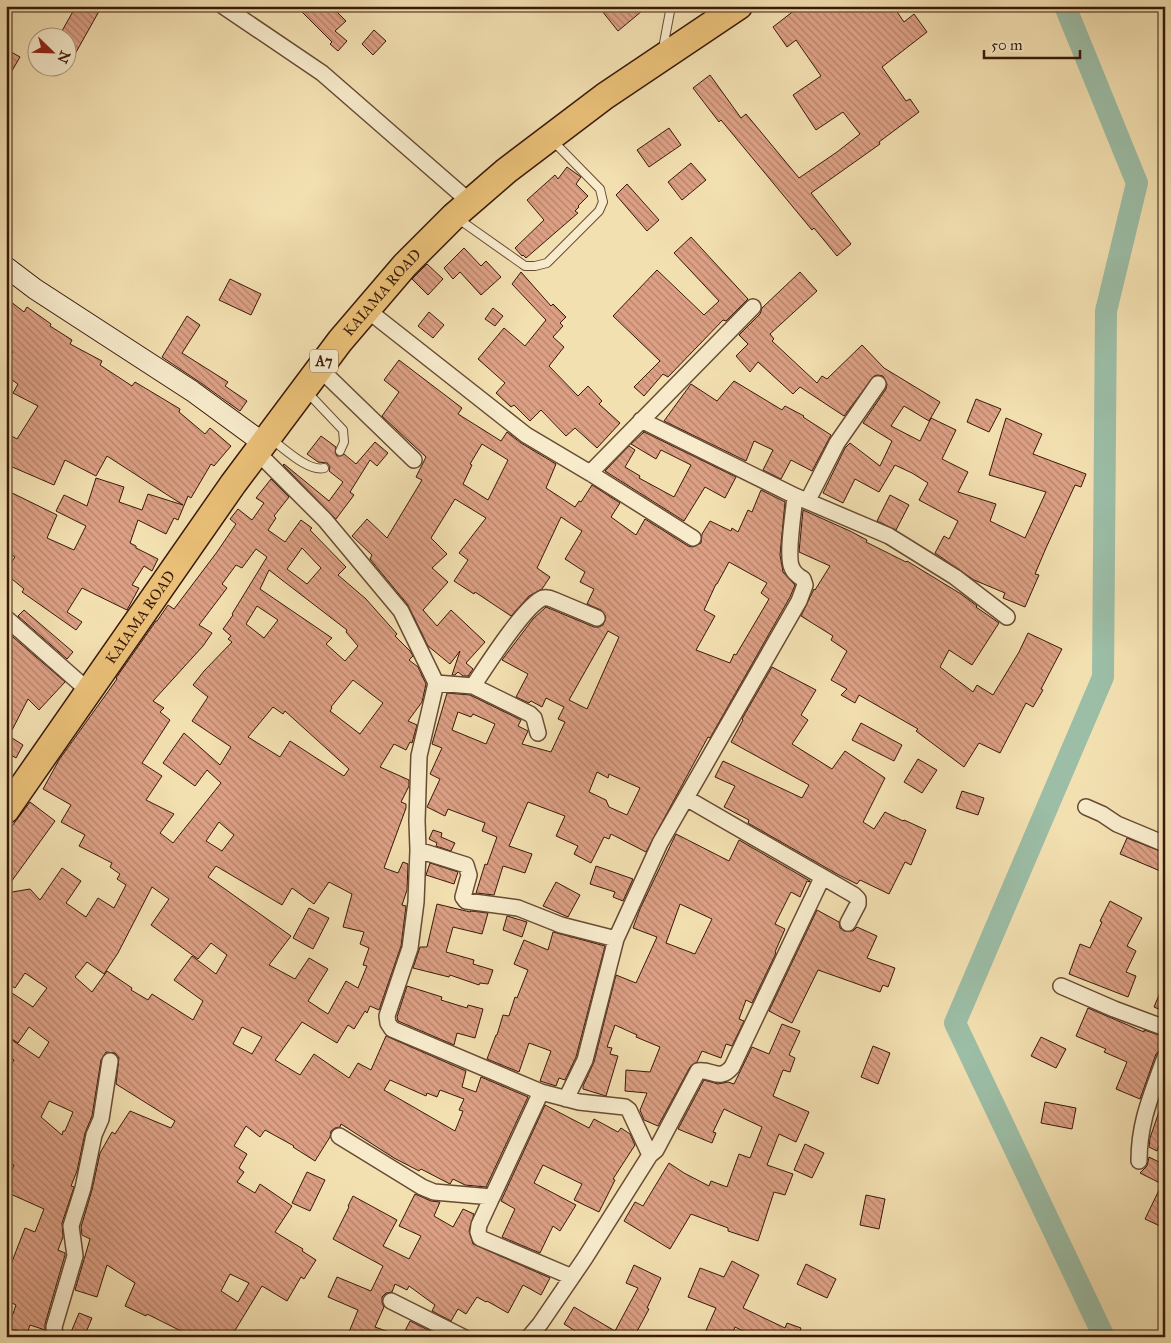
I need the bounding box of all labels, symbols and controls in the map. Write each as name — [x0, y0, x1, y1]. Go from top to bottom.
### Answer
north arrow — [28, 28, 78, 78]
scale bar — [984, 28, 1080, 60]
text: 50 m — [991, 36, 1023, 54]
text: N — [53, 48, 74, 66]
street label: KAIAMA ROAD — [339, 245, 425, 340]
road number: A7 — [310, 350, 338, 372]
street label: KAIAMA ROAD — [102, 567, 179, 667]

